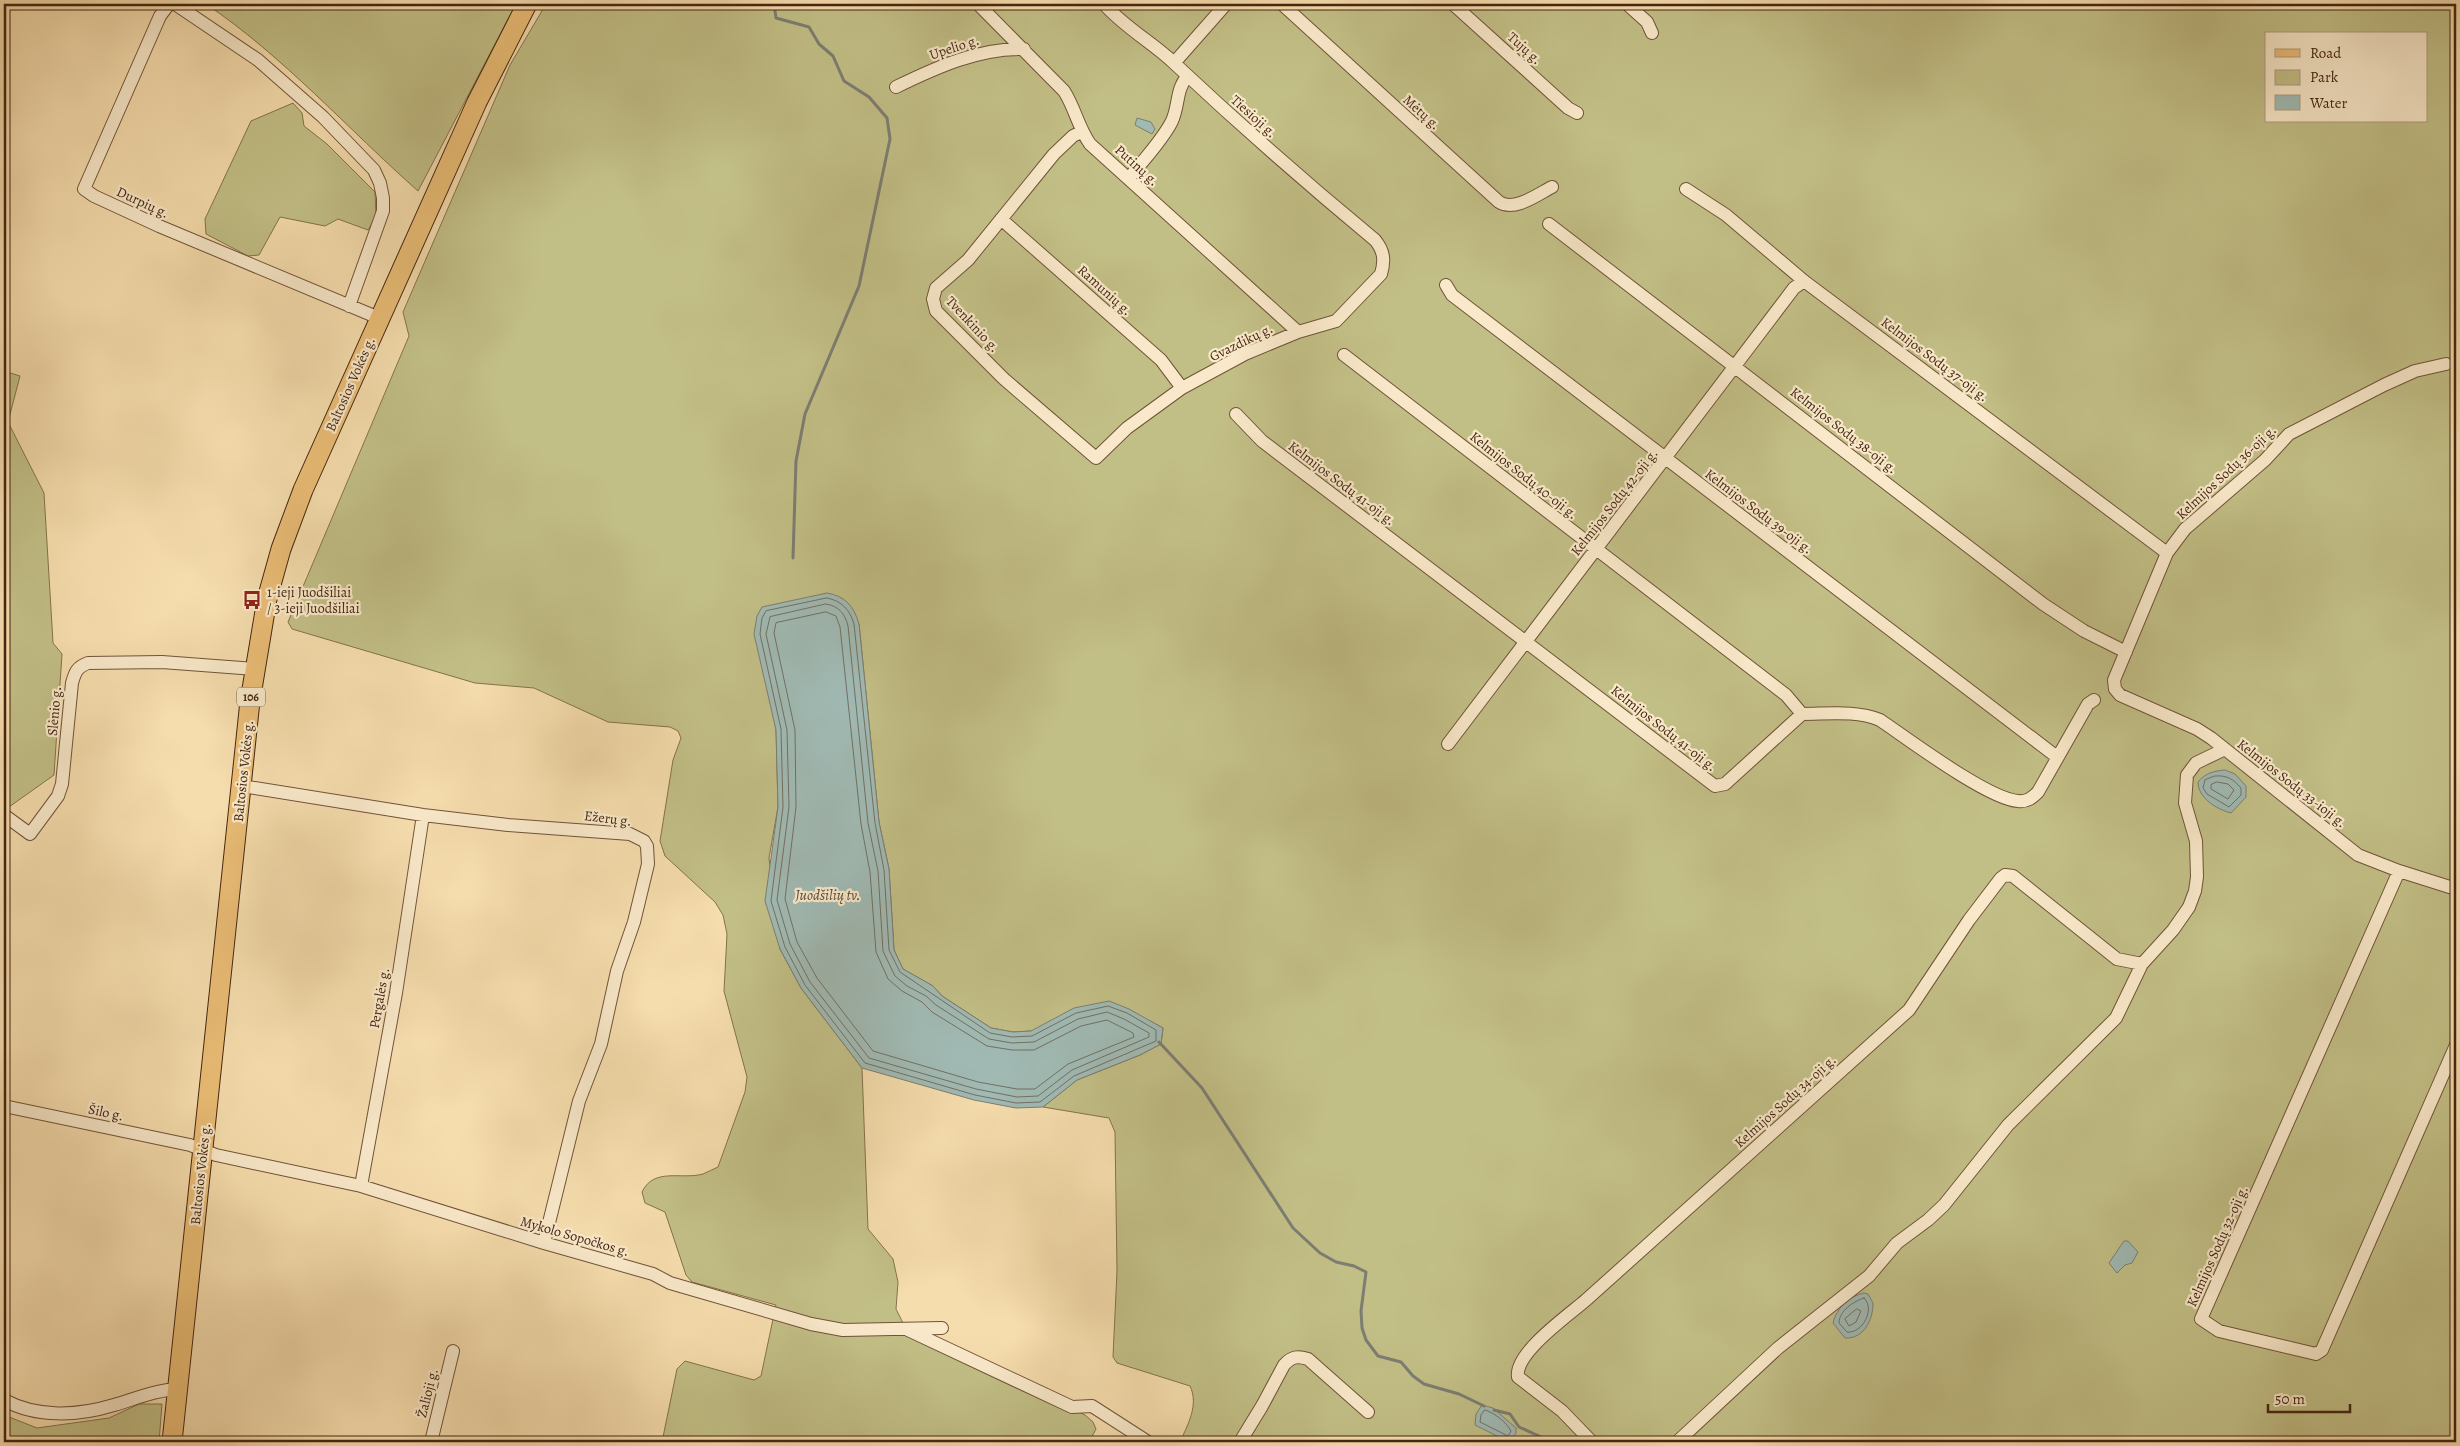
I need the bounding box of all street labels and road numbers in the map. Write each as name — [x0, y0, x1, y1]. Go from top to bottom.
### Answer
street label: Tujų g. — [1503, 28, 1546, 69]
street label: Upelio g. — [927, 31, 981, 64]
street label: Tiesioji g. — [1227, 91, 1281, 142]
street label: Mėtų g. — [1399, 91, 1444, 134]
street label: Putinų g. — [1111, 141, 1163, 190]
street label: Durpių g. — [114, 182, 172, 223]
street label: Ramunių g. — [1073, 261, 1136, 320]
street label: Tvenkinio g. — [942, 292, 1004, 357]
street label: Kelmijos Sodų 37-oji g. — [1877, 313, 1992, 406]
street label: Gvazdikų g. — [1206, 319, 1276, 366]
street label: Baltosios Vokės g. — [321, 334, 380, 435]
street label: Kelmijos Sodų 38-oji g. — [1786, 383, 1901, 478]
street label: Kelmijos Sodų 36-oji g. — [2172, 421, 2281, 524]
street label: Kelmijos Sodų 40-oji g. — [1466, 427, 1582, 524]
street label: Kelmijos Sodų 41-oji g. — [1284, 437, 1399, 530]
street label: Kelmijos Sodų 42-oji g. — [1566, 445, 1662, 560]
street label: Kelmijos Sodų 39-oji g. — [1701, 465, 1817, 558]
street label: Kelmijos Sodų 41-oji g. — [1607, 681, 1721, 776]
street label: Slėnio g. — [43, 685, 66, 737]
road number: 106 — [237, 688, 265, 706]
street label: Baltosios Vokės g. — [229, 719, 258, 823]
street label: Kelmijos Sodų 33-ioji g. — [2233, 735, 2350, 832]
street label: Ežerų g. — [583, 806, 633, 831]
street label: Pergalės g. — [365, 966, 394, 1030]
street label: Kelmijos Sodų 34-oji g. — [1730, 1051, 1840, 1152]
street label: Šilo g. — [86, 1099, 125, 1125]
street label: Baltosios Vokės g. — [186, 1122, 215, 1226]
street label: Kelmijos Sodų 32-oji g. — [2182, 1183, 2253, 1310]
street label: Mykolo Sopočkos g. — [518, 1212, 631, 1261]
street label: Žalioji g. — [412, 1366, 443, 1420]

